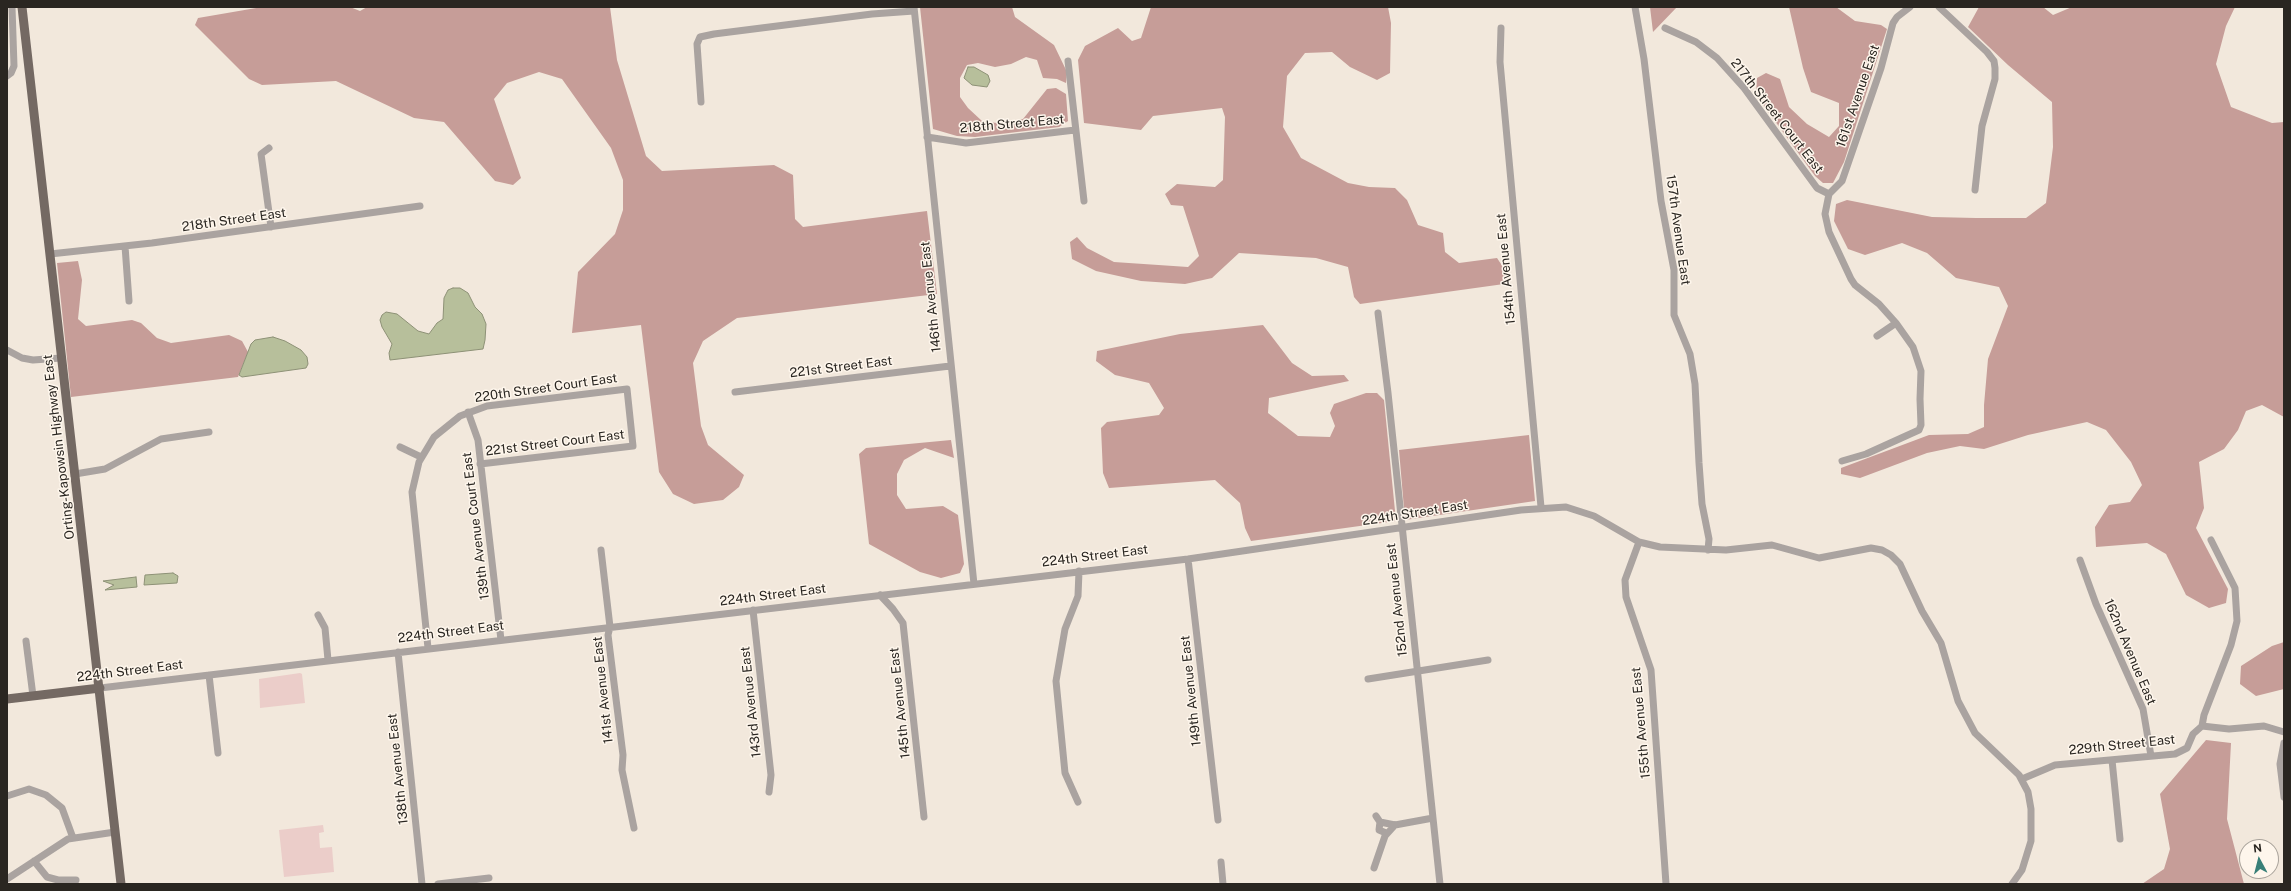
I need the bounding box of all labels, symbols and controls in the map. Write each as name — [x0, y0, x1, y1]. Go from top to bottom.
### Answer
street label: 161st Avenue East — [1833, 43, 1883, 149]
street label: 217th Street Court East — [1727, 56, 1827, 176]
street label: 218th Street East — [959, 112, 1065, 136]
street label: 157th Avenue East — [1663, 174, 1693, 286]
street label: 218th Street East — [181, 205, 287, 235]
street label: 154th Avenue East — [1493, 213, 1519, 325]
street label: 146th Avenue East — [917, 241, 945, 353]
street label: 221st Street East — [789, 353, 893, 381]
street label: Orting-Kapowsin Highway East — [40, 354, 78, 540]
street label: 220th Street Court East — [474, 370, 618, 406]
street label: 221st Street Court East — [484, 427, 626, 459]
street label: 139th Avenue Court East — [459, 451, 493, 601]
street label: 224th Street East — [1361, 497, 1469, 529]
street label: 224th Street East — [1041, 542, 1149, 570]
street label: 152nd Avenue East — [1383, 542, 1411, 658]
street label: 224th Street East — [719, 581, 827, 609]
street label: 162nd Avenue East — [2101, 597, 2159, 707]
street label: 224th Street East — [397, 618, 505, 646]
street label: 149th Avenue East — [1177, 635, 1205, 747]
street label: 141st Avenue East — [590, 636, 616, 744]
street label: 143rd Avenue East — [737, 646, 765, 758]
street label: 145th Avenue East — [886, 647, 914, 759]
street label: 224th Street East — [76, 657, 184, 685]
street label: 155th Avenue East — [1628, 667, 1654, 779]
street label: 138th Avenue East — [384, 713, 412, 825]
street label: 229th Street East — [2068, 732, 2176, 758]
north arrow — [2239, 839, 2279, 879]
text: N — [2253, 842, 2263, 855]

